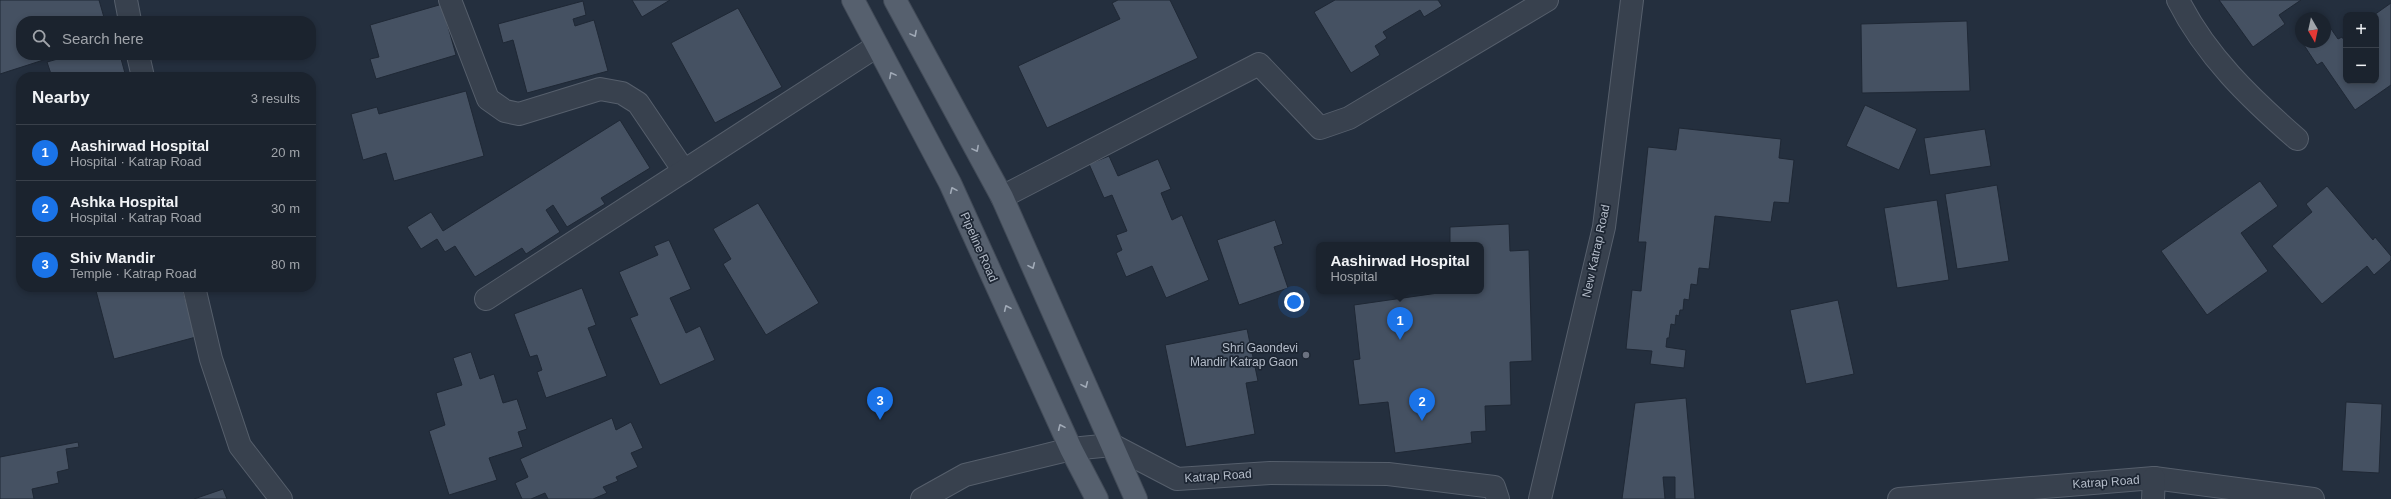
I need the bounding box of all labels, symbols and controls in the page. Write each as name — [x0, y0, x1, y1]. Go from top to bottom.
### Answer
north arrow — [2295, 12, 2331, 48]
map controls — [2343, 12, 2379, 84]
button: + — [2343, 12, 2379, 48]
search box — [16, 16, 316, 60]
icon: search — [30, 27, 52, 49]
text: Search here — [62, 30, 144, 47]
one-way arrow — [909, 30, 917, 37]
button: − — [2343, 48, 2379, 84]
one-way arrow — [890, 72, 897, 79]
text: Nearby — [32, 88, 90, 107]
text: 3 results — [251, 91, 300, 106]
text: Aashirwad Hospital — [70, 137, 209, 154]
text: 1 — [41, 145, 49, 160]
text: 20 m — [271, 145, 300, 160]
one-way arrow — [971, 145, 978, 152]
text: Hospital · Katrap Road — [70, 154, 202, 169]
one-way arrow — [950, 187, 958, 194]
text: Ashka Hospital — [70, 193, 178, 210]
text: 2 — [41, 201, 49, 216]
text: 30 m — [271, 201, 300, 216]
street label: New Katrap Road — [1579, 203, 1613, 299]
text: Hospital · Katrap Road — [70, 210, 202, 225]
street label: Pipeline Road — [957, 210, 1001, 284]
popup — [1316, 242, 1484, 294]
text: Shiv Mandir — [70, 249, 155, 266]
text: Aashirwad Hospital — [1330, 252, 1470, 269]
text: 3 — [41, 257, 49, 272]
text: 80 m — [271, 257, 300, 272]
one-way arrow — [1027, 261, 1035, 269]
text: Temple · Katrap Road — [70, 266, 196, 281]
text: Hospital — [1330, 269, 1377, 284]
your location — [1284, 292, 1304, 312]
one-way arrow — [1004, 305, 1012, 313]
pin: 1 — [1387, 307, 1413, 340]
place label: Shri Gaondevi Mandir Katrap Gaon — [1190, 341, 1298, 369]
marker: Shri Gaondevi Mandir Katrap Gaon — [1301, 350, 1311, 360]
one-way arrow — [1080, 380, 1088, 388]
pin: 3 — [867, 387, 893, 420]
pin: 2 — [1409, 388, 1435, 421]
one-way arrow — [1057, 423, 1065, 430]
street label: Katrap Road — [1184, 467, 1252, 485]
street label: Katrap Road — [2072, 473, 2140, 491]

